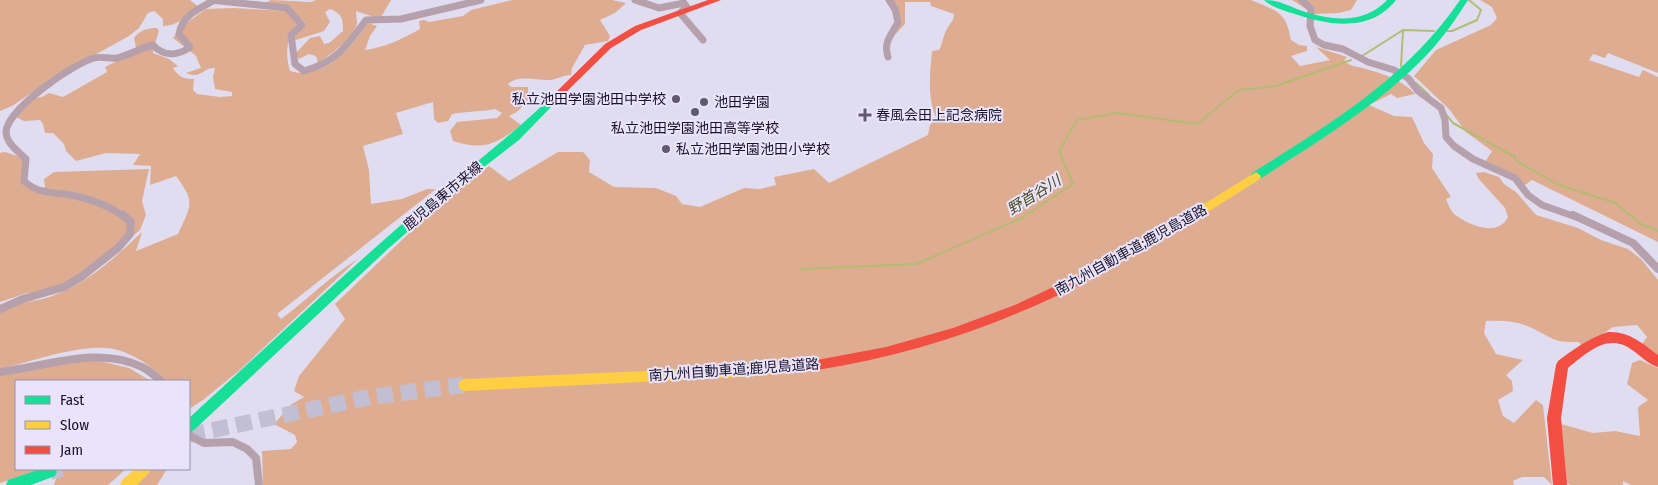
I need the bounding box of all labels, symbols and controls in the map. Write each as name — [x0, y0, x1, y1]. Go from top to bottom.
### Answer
place label: 私立池田学園池田中学校 — [512, 91, 666, 108]
marker: 私立池田学園池田中学校 — [670, 93, 682, 105]
place label: 池田学園 — [714, 94, 770, 111]
marker: 池田学園 — [698, 96, 710, 108]
marker: 私立池田学園池田高等学校 — [689, 106, 701, 118]
place label: 春風会田上記念病院 — [876, 107, 1002, 124]
marker: 春風会田上記念病院 — [858, 108, 872, 122]
place label: 私立池田学園池田高等学校 — [611, 120, 779, 137]
place label: 私立池田学園池田小学校 — [676, 141, 830, 158]
marker: 私立池田学園池田小学校 — [660, 143, 672, 155]
street label: 鹿児島東市来線 — [400, 158, 486, 234]
water label: 野首谷川 — [1004, 170, 1066, 219]
street label: 南九州自動車道;鹿児島道路 — [1052, 201, 1210, 299]
street label: 南九州自動車道;鹿児島道路 — [648, 356, 820, 384]
legend — [15, 380, 190, 470]
text: Fast — [60, 391, 84, 409]
text: Slow — [60, 416, 89, 434]
text: Jam — [60, 441, 83, 459]

